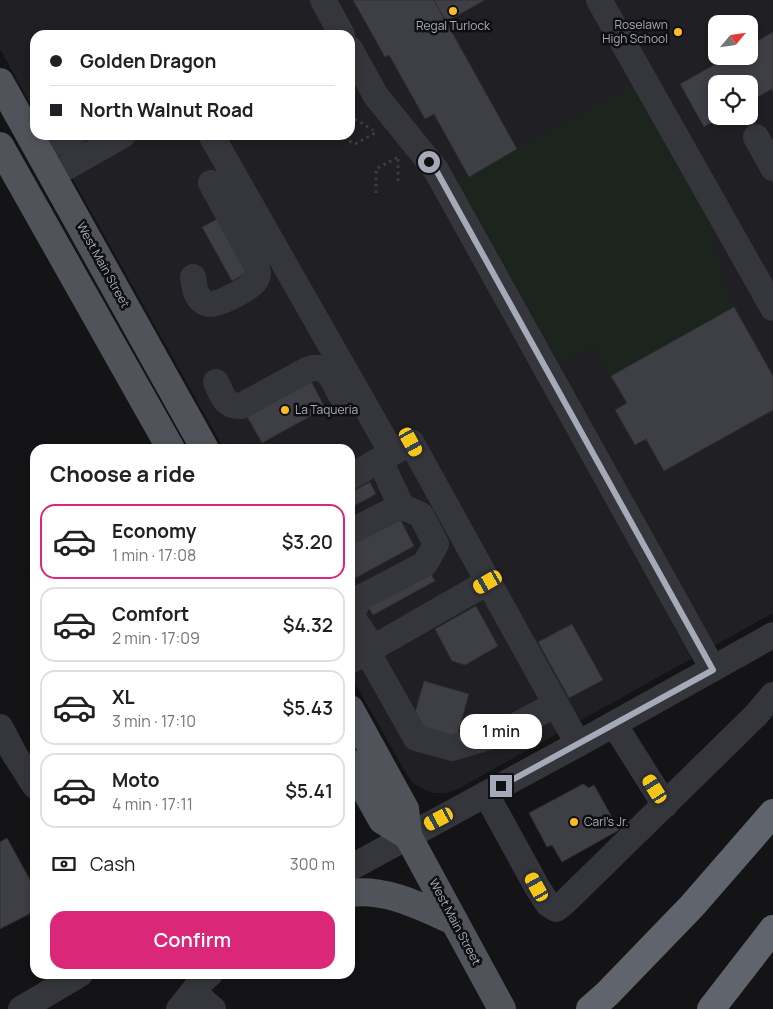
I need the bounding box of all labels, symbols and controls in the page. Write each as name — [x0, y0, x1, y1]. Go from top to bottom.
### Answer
marker: Regal Turlock — [447, 5, 459, 17]
north arrow — [708, 15, 758, 65]
map controls — [708, 15, 758, 125]
place label: Roselawn High School — [602, 16, 668, 47]
place label: Regal Turlock — [416, 17, 491, 34]
marker: Roselawn High School — [672, 26, 684, 38]
text: Golden Dragon — [80, 48, 216, 74]
button: locate — [708, 75, 758, 125]
text: North Walnut Road — [80, 97, 254, 123]
route start — [418, 151, 440, 173]
street label: West Main Street — [73, 219, 134, 311]
place label: La Taqueria — [295, 401, 358, 418]
marker: La Taqueria — [279, 404, 291, 416]
car — [397, 425, 424, 459]
text: Choose a ride — [50, 459, 195, 489]
text: Economy — [112, 518, 196, 544]
icon: car — [52, 519, 97, 564]
text: $3.20 — [282, 529, 333, 555]
text: 1 min · 17:08 — [112, 544, 196, 566]
car — [471, 568, 504, 596]
text: Comfort — [112, 601, 189, 627]
icon: car — [52, 602, 97, 647]
text: $4.32 — [283, 612, 333, 638]
text: 2 min · 17:09 — [112, 627, 200, 649]
text: XL — [112, 684, 135, 710]
icon: car — [52, 685, 97, 730]
text: $5.43 — [282, 695, 333, 721]
text: 3 min · 17:10 — [112, 710, 196, 732]
callout: 1 min — [460, 714, 542, 748]
text: 1 min — [482, 720, 520, 742]
text: Moto — [112, 767, 159, 793]
icon: car — [52, 768, 97, 813]
car — [640, 772, 669, 806]
route end — [490, 775, 512, 797]
text: $5.41 — [285, 778, 333, 804]
text: 4 min · 17:11 — [112, 793, 193, 815]
car — [422, 805, 455, 833]
place label: Carl's Jr. — [584, 813, 628, 830]
marker: Carl's Jr. — [568, 816, 580, 828]
icon: cash — [50, 850, 78, 878]
text: Cash — [90, 851, 135, 877]
text: 300 m — [290, 853, 335, 875]
car — [523, 870, 550, 904]
street label: West Main Street — [426, 876, 485, 968]
button: Confirm — [50, 911, 335, 969]

